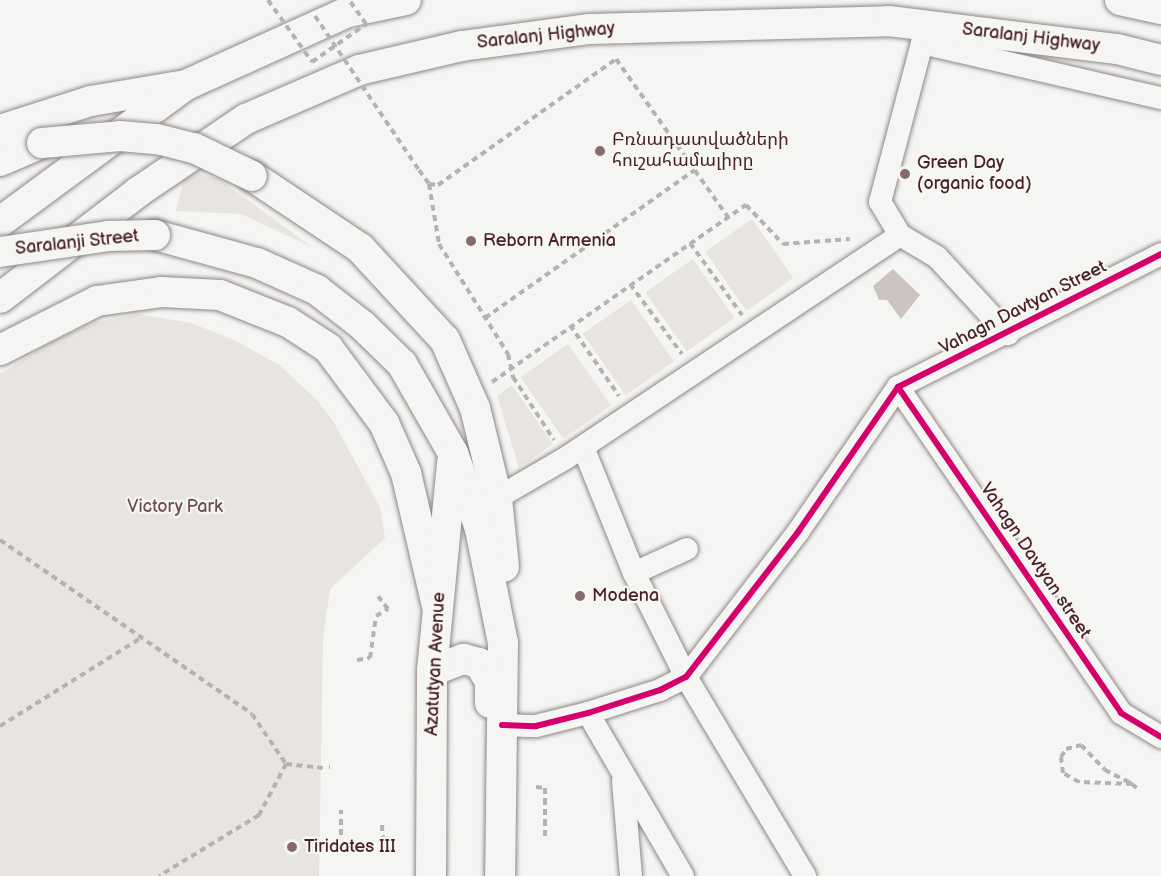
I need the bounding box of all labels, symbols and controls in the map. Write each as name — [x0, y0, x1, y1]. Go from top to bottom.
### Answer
street label: Saralanj Highway — [476, 18, 616, 54]
street label: Saralanj Highway — [961, 19, 1101, 57]
place label: Բռնադատվածների հուշահամալիրը — [612, 130, 789, 172]
marker: Բռնադատվածների հուշահամալիրը — [593, 144, 607, 158]
place label: Green Day (organic food) — [917, 153, 1032, 195]
marker: Green Day (organic food) — [898, 167, 912, 181]
street label: Saralanji Street — [14, 226, 140, 260]
place label: Reborn Armenia — [483, 230, 616, 252]
marker: Reborn Armenia — [464, 234, 478, 248]
street label: Vahagn Davtyan Street — [936, 256, 1110, 360]
street label: Vahagn Davtyan street — [975, 479, 1095, 643]
park label: Victory Park — [127, 496, 223, 518]
place label: Modena — [592, 585, 659, 607]
marker: Modena — [573, 589, 587, 603]
street label: Azatutyan Avenue — [421, 592, 451, 736]
place label: Tiridates III — [304, 836, 396, 858]
marker: Tiridates III — [285, 840, 299, 854]

